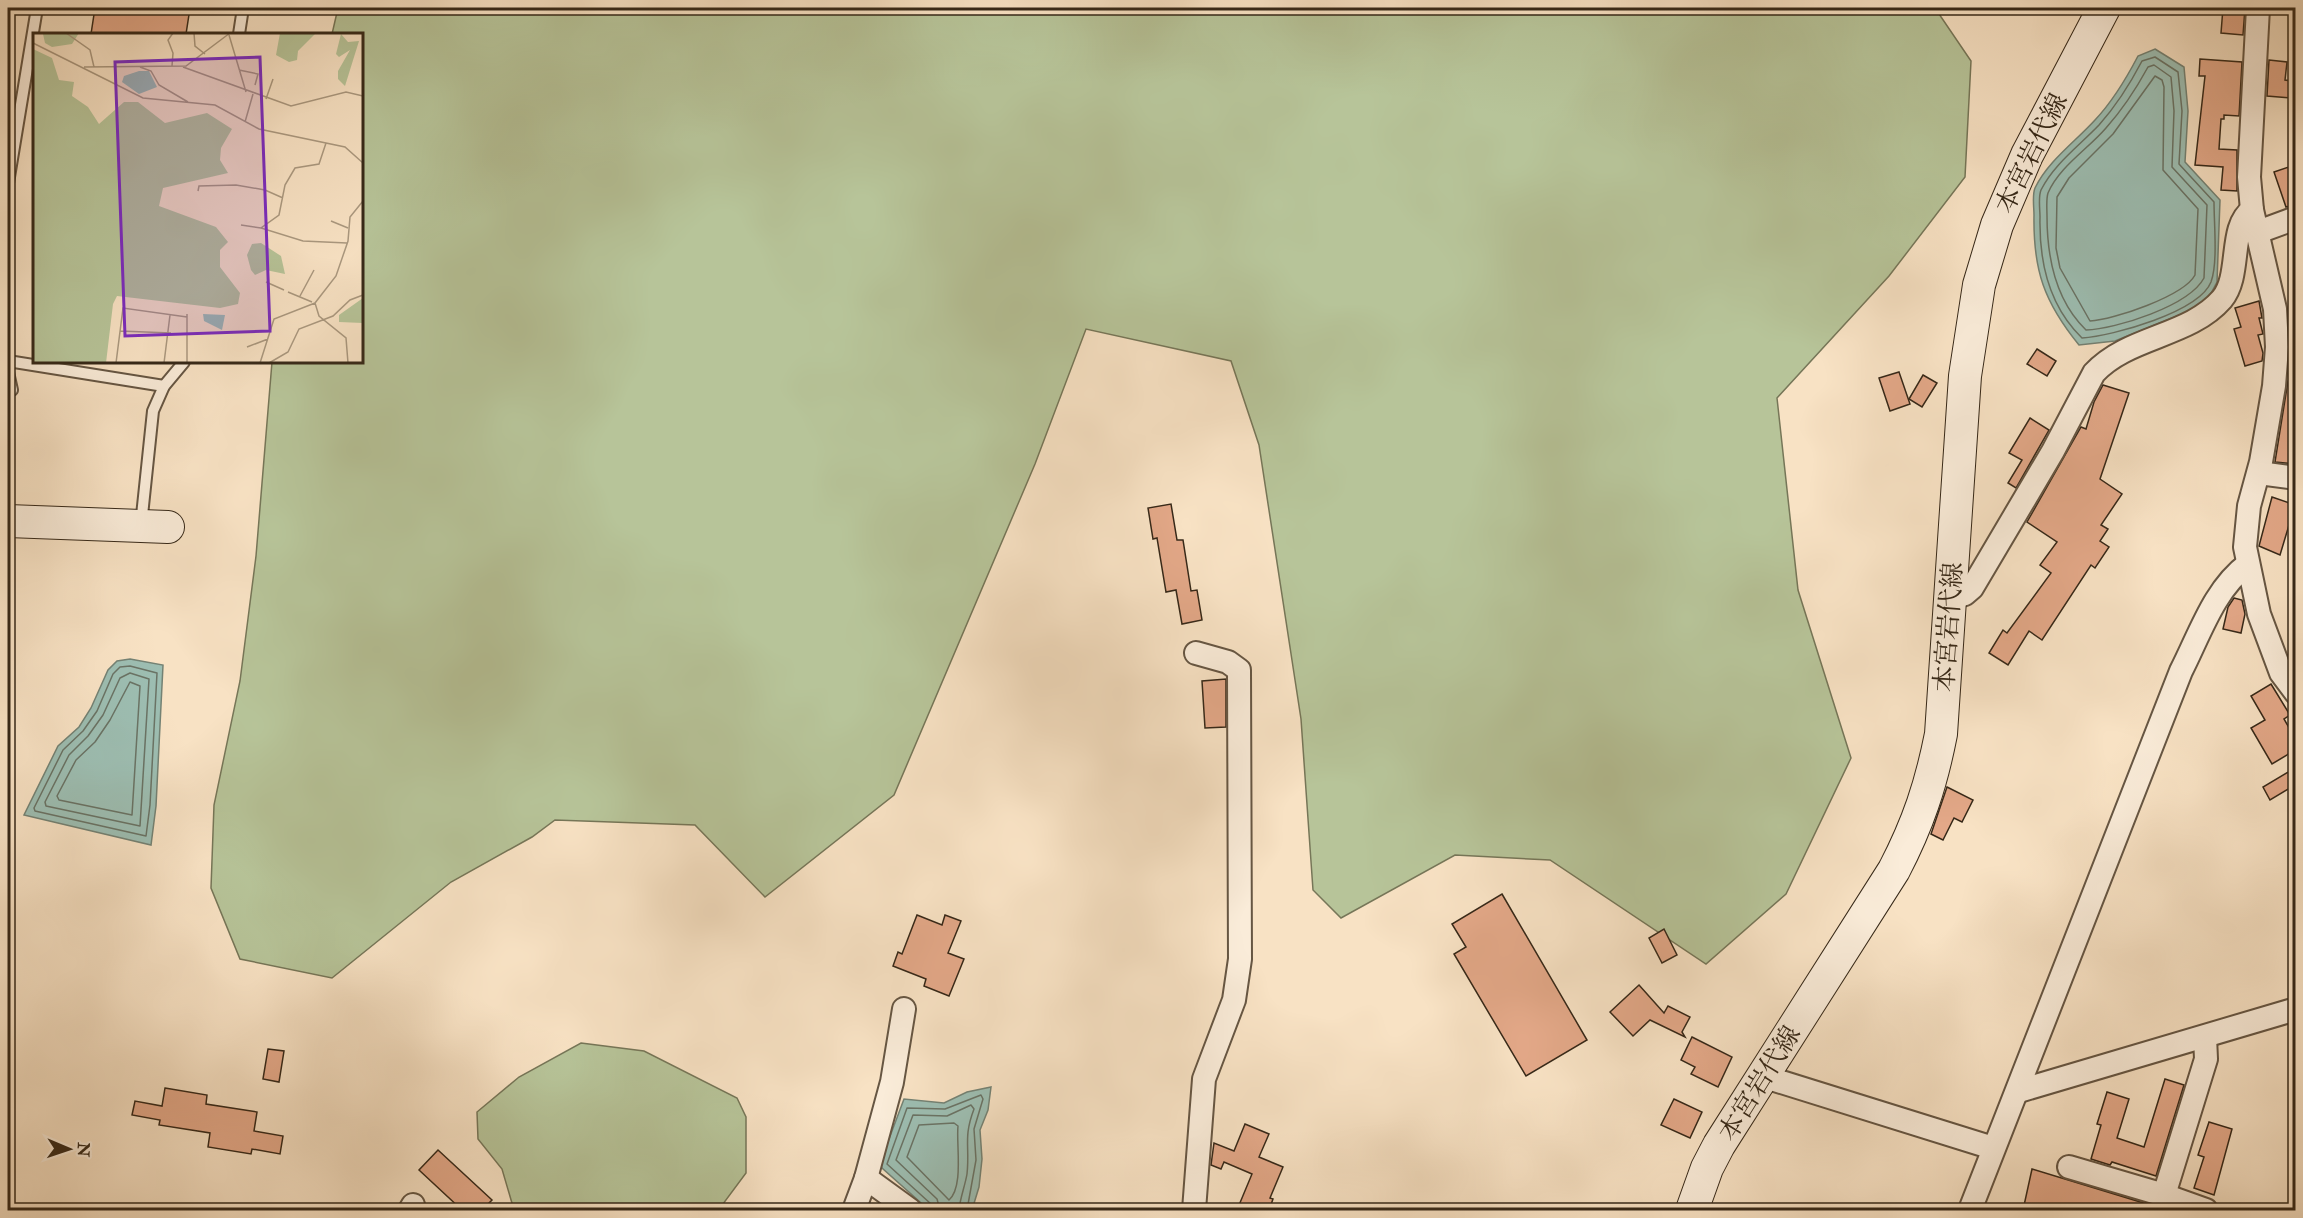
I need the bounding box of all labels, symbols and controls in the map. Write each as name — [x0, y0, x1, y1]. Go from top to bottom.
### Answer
inset map — [33, 33, 363, 363]
street label: 本宮岩代線 — [1989, 88, 2075, 219]
street label: 本宮岩代線 — [1929, 561, 1969, 693]
street label: 本宮岩代線 — [1712, 1020, 1808, 1147]
north arrow — [39, 1119, 99, 1179]
text: N — [73, 1141, 93, 1158]

